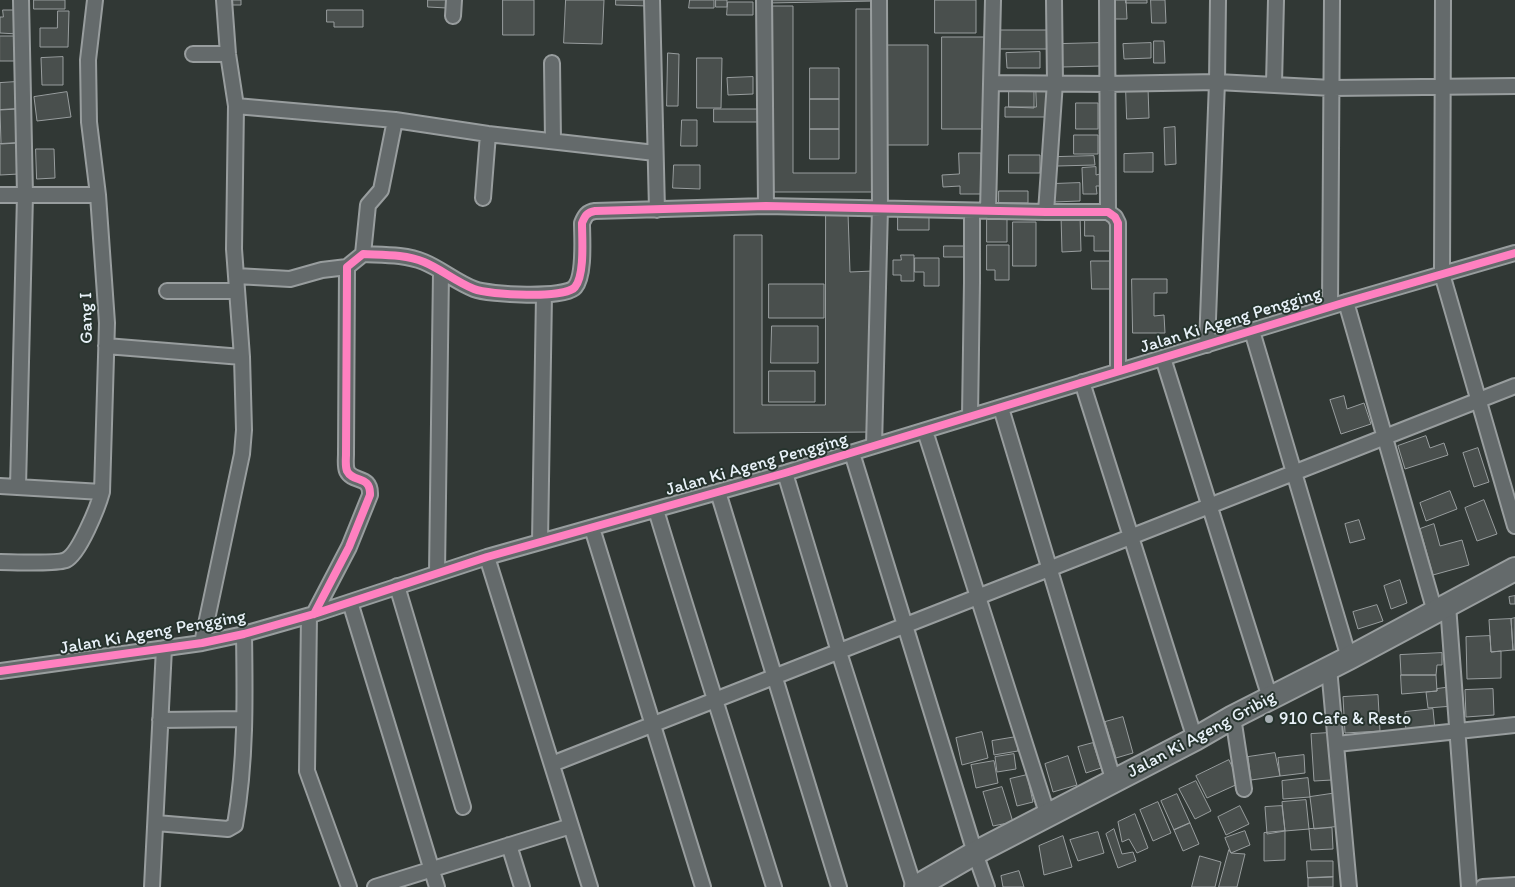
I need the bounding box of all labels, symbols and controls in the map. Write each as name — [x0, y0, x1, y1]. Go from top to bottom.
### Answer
street label: Jalan Ki Ageng Pengging — [1138, 283, 1324, 359]
street label: Gang I — [76, 292, 98, 344]
street label: Jalan Ki Ageng Pengging — [663, 429, 851, 501]
street label: Jalan Ki Ageng Pengging — [58, 606, 248, 660]
street label: Jalan Ki Ageng Gribig — [1124, 687, 1280, 783]
place label: 910 Cafe & Resto — [1279, 708, 1411, 730]
marker: 910 Cafe & Resto — [1263, 713, 1275, 725]

